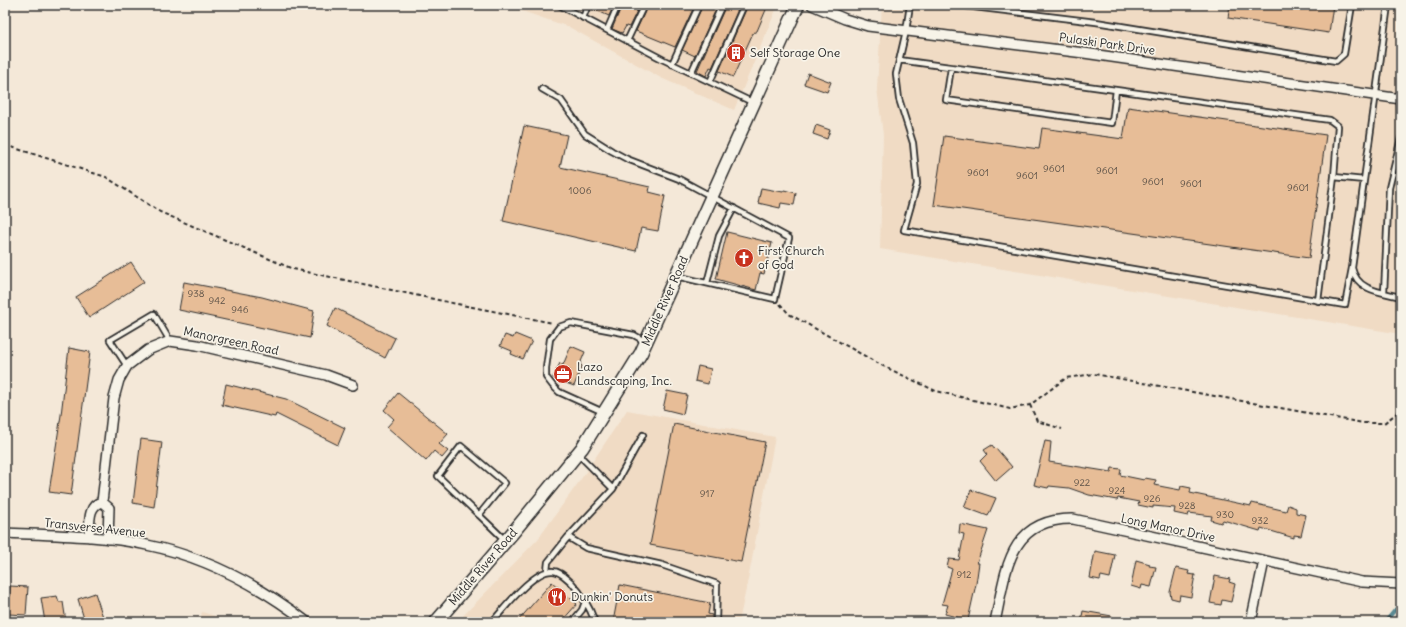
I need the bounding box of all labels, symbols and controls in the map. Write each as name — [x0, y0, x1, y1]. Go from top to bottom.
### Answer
street label: Pulaski Park Drive — [1058, 29, 1156, 58]
building icon: Self Storage One — [725, 42, 747, 64]
place label: Self Storage One — [750, 45, 840, 60]
house number: 9601 — [1043, 162, 1065, 175]
house number: 9601 — [1096, 164, 1118, 177]
house number: 9601 — [967, 166, 989, 179]
house number: 9601 — [1016, 169, 1038, 182]
house number: 9601 — [1142, 175, 1164, 188]
house number: 9601 — [1180, 177, 1202, 190]
house number: 9601 — [1287, 181, 1309, 194]
house number: 1006 — [569, 184, 592, 197]
place label: First Church of God — [758, 243, 824, 272]
church icon: First Church of God — [733, 247, 755, 269]
street label: Middle River Road — [638, 253, 691, 348]
house number: 938 — [187, 287, 205, 300]
house number: 942 — [208, 294, 226, 307]
house number: 946 — [231, 303, 249, 316]
street label: Manorgreen Road — [182, 323, 280, 358]
place label: Lazo Landscaping, Inc. — [577, 359, 672, 388]
office icon: Lazo Landscaping, Inc. — [552, 363, 574, 385]
house number: 922 — [1074, 476, 1091, 489]
house number: 924 — [1109, 484, 1126, 497]
house number: 917 — [700, 487, 714, 500]
house number: 926 — [1144, 492, 1161, 505]
house number: 928 — [1179, 499, 1196, 512]
house number: 930 — [1216, 508, 1234, 521]
street label: Long Manor Drive — [1120, 510, 1217, 545]
house number: 932 — [1252, 514, 1269, 527]
street label: Transverse Avenue — [44, 515, 146, 540]
street label: Middle River Road — [445, 525, 520, 608]
house number: 912 — [956, 568, 972, 581]
restaurant icon: Dunkin' Donuts — [546, 586, 568, 608]
place label: Dunkin' Donuts — [571, 589, 653, 604]

